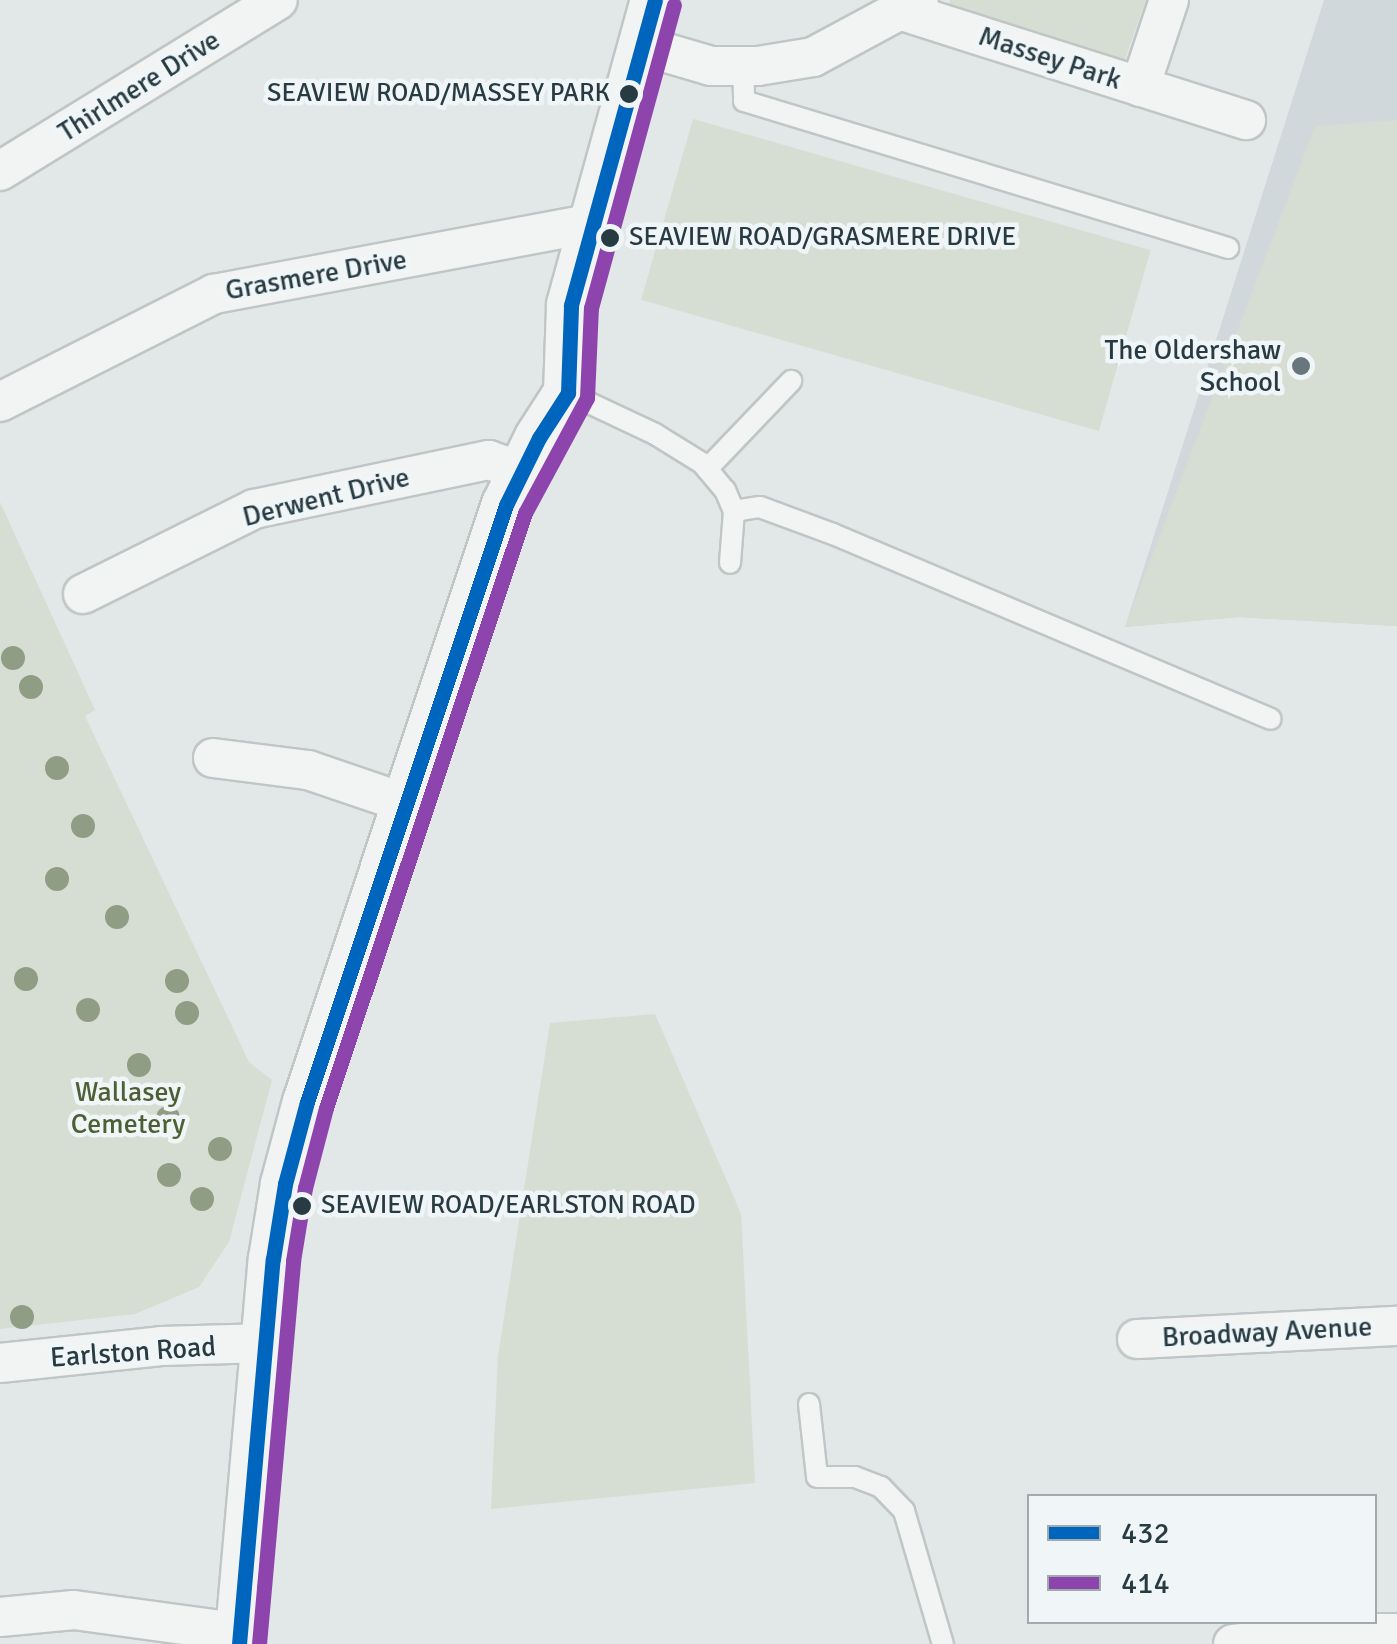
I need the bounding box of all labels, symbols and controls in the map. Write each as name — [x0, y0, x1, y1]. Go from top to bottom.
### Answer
street label: Massey Park — [974, 19, 1126, 97]
street label: Thirlmere Drive — [52, 23, 226, 149]
place label: SEAVIEW ROAD/MASSEY PARK — [267, 78, 610, 110]
marker: SEAVIEW ROAD/MASSEY PARK — [619, 84, 639, 104]
place label: SEAVIEW ROAD/GRASMERE DRIVE — [629, 222, 1016, 254]
marker: SEAVIEW ROAD/GRASMERE DRIVE — [600, 228, 620, 248]
street label: Grasmere Drive — [223, 243, 409, 307]
place label: The Oldershaw School — [1105, 333, 1281, 399]
marker: The Oldershaw School — [1290, 355, 1312, 377]
street label: Derwent Drive — [239, 460, 413, 534]
park label: Wallasey Cemetery — [71, 1075, 185, 1141]
place label: SEAVIEW ROAD/EARLSTON ROAD — [321, 1190, 696, 1222]
marker: SEAVIEW ROAD/EARLSTON ROAD — [292, 1196, 312, 1216]
street label: Broadway Avenue — [1161, 1310, 1373, 1354]
street label: Earlston Road — [49, 1329, 217, 1375]
legend — [1027, 1494, 1377, 1624]
text: 432 — [1121, 1515, 1170, 1552]
text: 414 — [1121, 1565, 1170, 1602]

